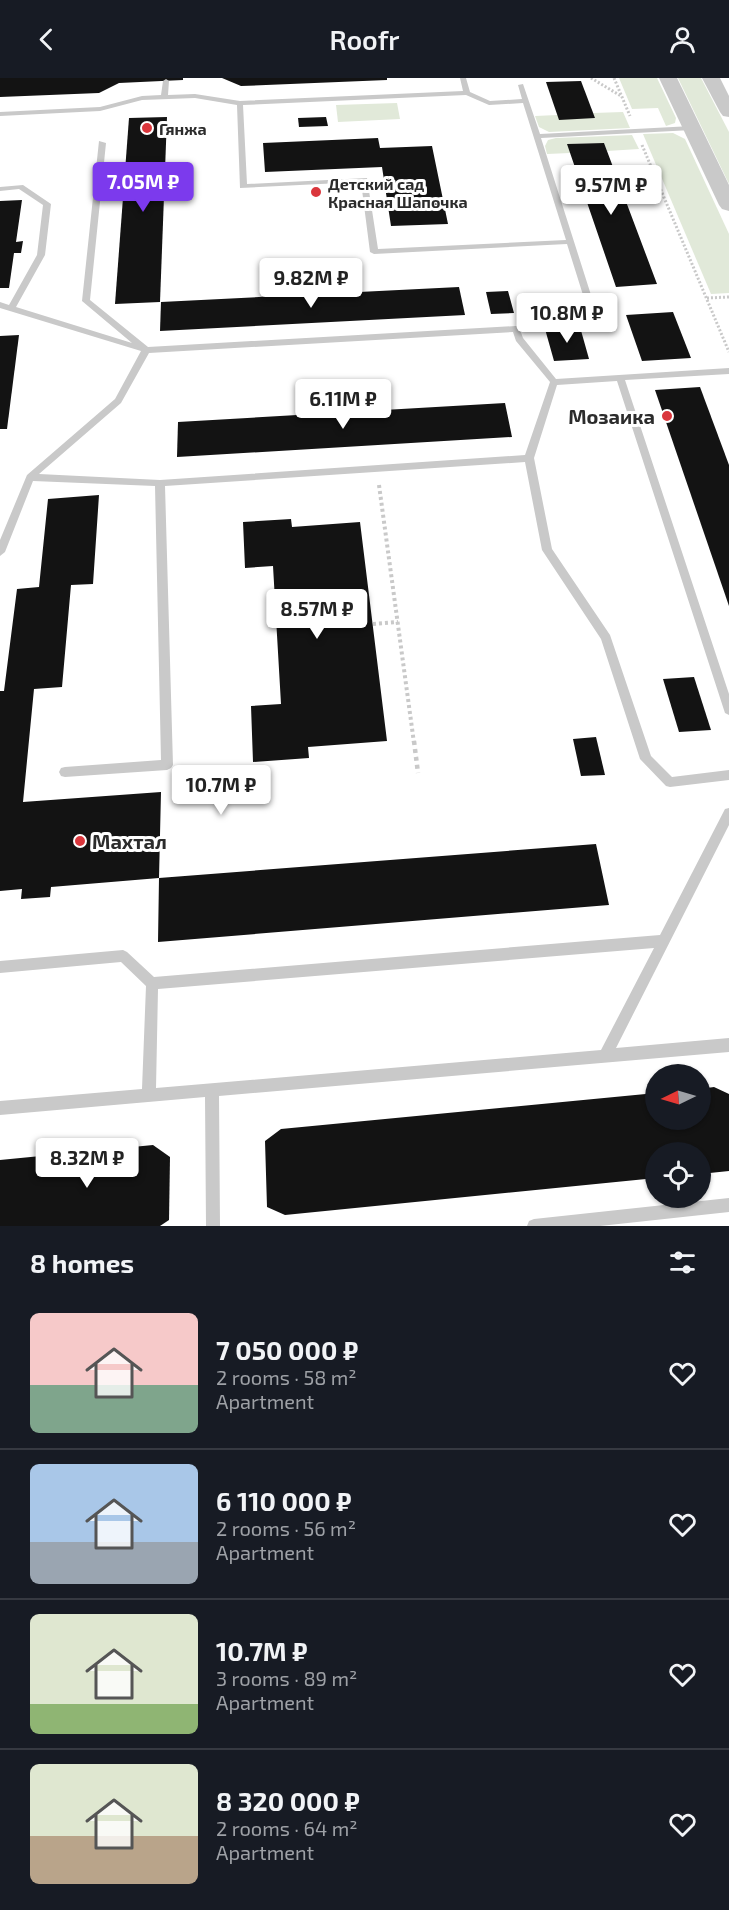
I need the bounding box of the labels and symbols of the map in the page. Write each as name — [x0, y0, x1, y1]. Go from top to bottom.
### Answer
place label: Гянжа — [159, 119, 207, 138]
marker: Гянжа — [140, 121, 154, 135]
pin: 7.05M ₽ — [88, 162, 198, 213]
pin: 9.57M ₽ — [556, 165, 666, 216]
place label: Детский сад Красная Шапочка — [328, 174, 468, 211]
marker: Детский сад Красная Шапочка — [309, 185, 323, 199]
pin: 9.82M ₽ — [256, 258, 366, 309]
pin: 10.8M ₽ — [512, 293, 622, 344]
pin: 6.11M ₽ — [288, 379, 398, 430]
place label: Мозаика — [568, 404, 655, 428]
marker: Мозаика — [660, 409, 674, 423]
pin: 8.57M ₽ — [262, 589, 372, 640]
pin: 10.7M ₽ — [166, 765, 276, 816]
place label: Махтал — [92, 829, 167, 853]
marker: Махтал — [73, 834, 87, 848]
north arrow — [645, 1064, 711, 1130]
pin: 8.32M ₽ — [32, 1138, 142, 1189]

